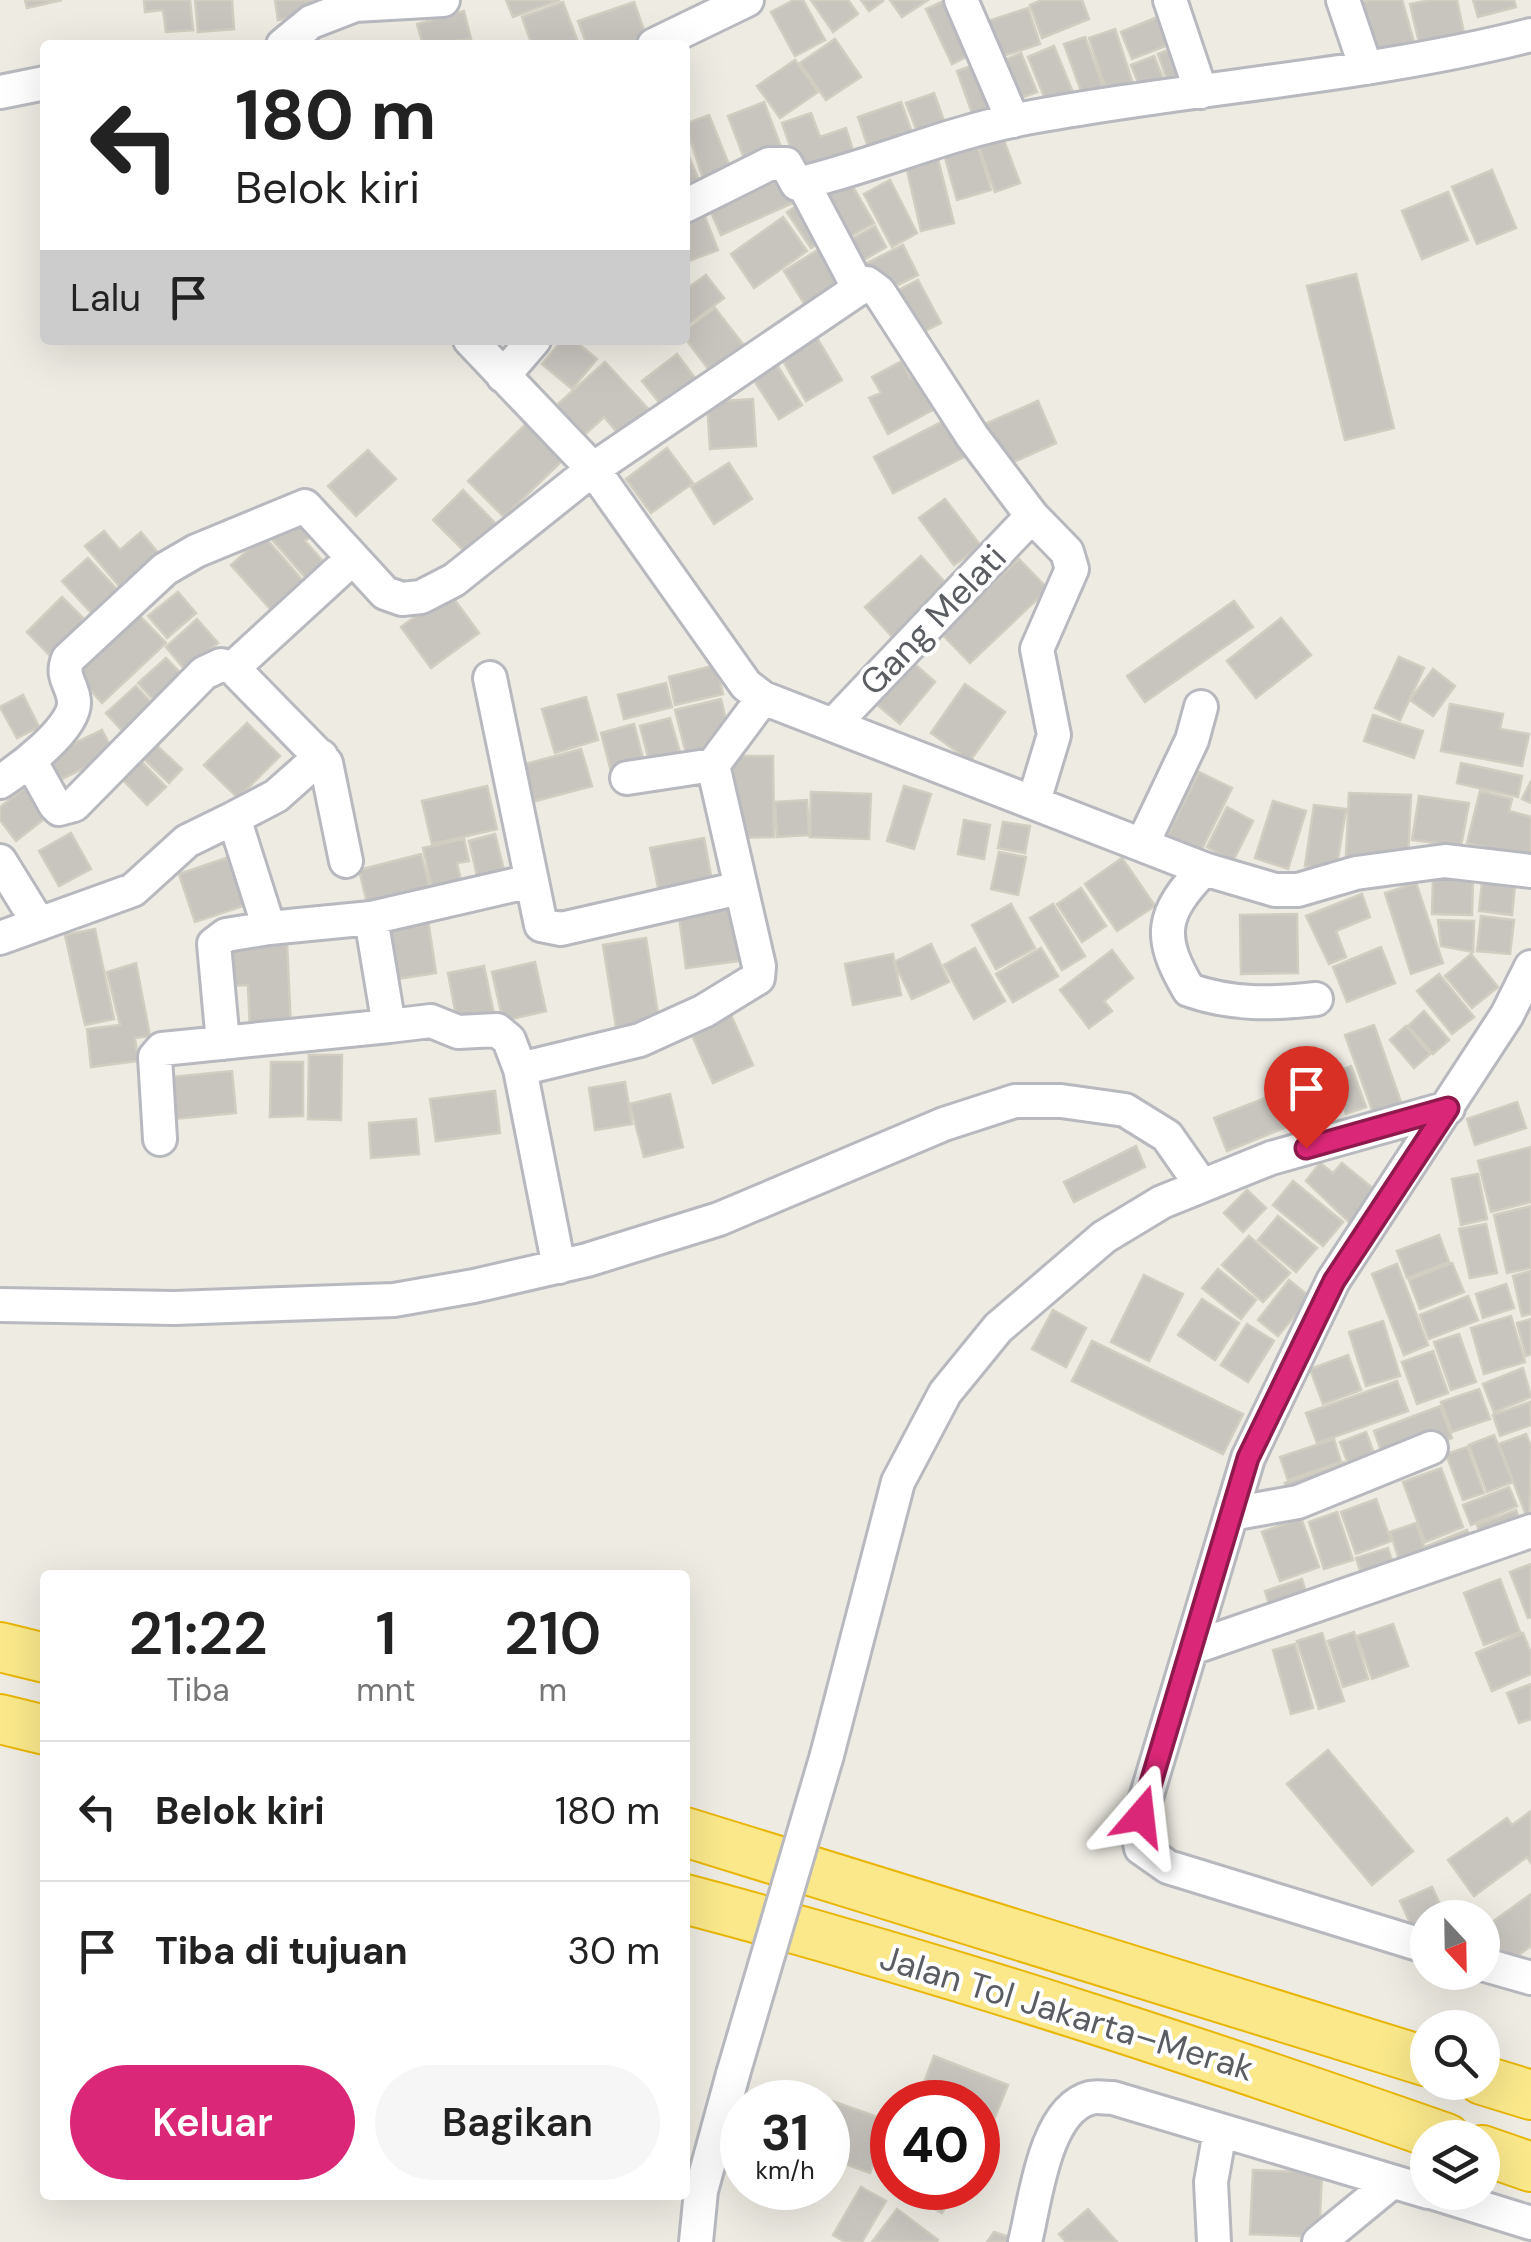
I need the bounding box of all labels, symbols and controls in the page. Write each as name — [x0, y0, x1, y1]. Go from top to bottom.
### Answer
text: 180 m — [235, 70, 436, 161]
icon: left — [70, 80, 200, 210]
text: Belok kiri — [235, 158, 420, 217]
icon: arrive — [161, 270, 216, 325]
text: Lalu — [70, 273, 141, 323]
street label: Gang Melati — [850, 535, 1016, 705]
pin — [1264, 1046, 1349, 1149]
icon: arrive — [1279, 1061, 1334, 1116]
text: 21:22 — [129, 1594, 268, 1673]
text: 1 — [375, 1594, 396, 1673]
text: 210 — [504, 1594, 601, 1673]
text: Tiba — [167, 1669, 230, 1711]
text: mnt — [356, 1669, 416, 1711]
text: m — [539, 1669, 567, 1711]
position arrow — [1089, 1764, 1193, 1868]
icon: left — [70, 1784, 125, 1839]
text: Belok kiri — [155, 1786, 325, 1836]
text: 180 m — [555, 1786, 660, 1836]
north arrow — [1410, 1900, 1500, 1990]
map controls — [1410, 1900, 1500, 2210]
icon: arrive — [70, 1924, 125, 1979]
text: Tiba di tujuan — [155, 1926, 408, 1976]
text: 30 m — [568, 1926, 660, 1976]
street label: Jalan Tol Jakarta–Merak — [875, 1934, 1260, 2092]
button: search — [1410, 2010, 1500, 2100]
button: Keluar — [70, 2065, 355, 2180]
button: Bagikan — [375, 2065, 660, 2180]
speed limit sign: 40 — [870, 2080, 1000, 2210]
text: 31 — [761, 2100, 809, 2166]
button: layers — [1410, 2120, 1500, 2210]
text: km/h — [755, 2154, 815, 2187]

